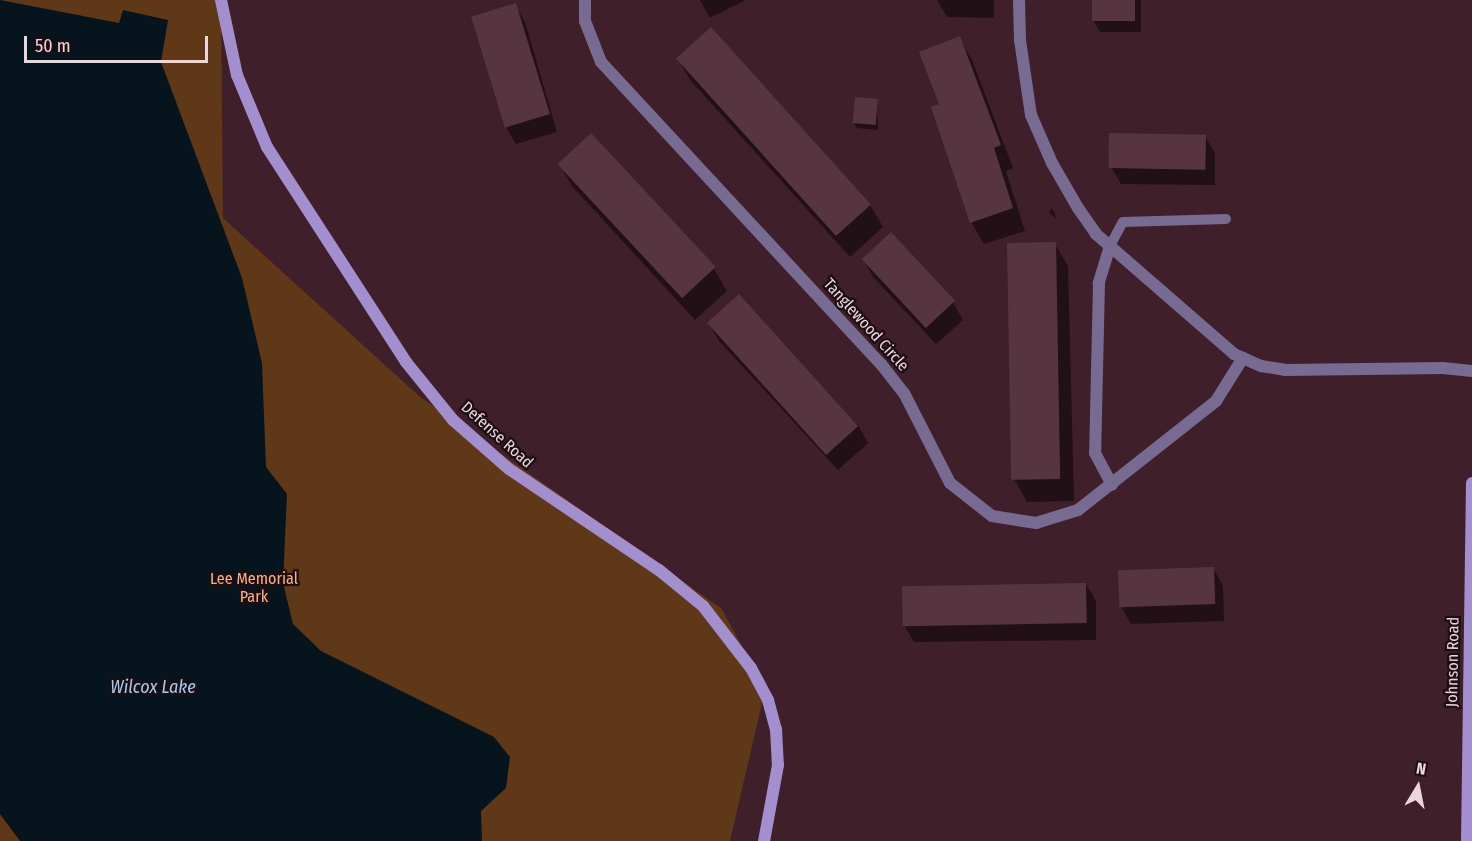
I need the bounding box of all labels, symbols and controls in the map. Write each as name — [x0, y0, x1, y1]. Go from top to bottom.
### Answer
scale bar — [27, 24, 212, 62]
text: 50 m — [35, 35, 71, 57]
street label: Tanglewood Circle — [819, 275, 913, 375]
street label: Defense Road — [457, 398, 537, 472]
park label: Lee Memorial Park — [210, 569, 298, 607]
street label: Johnson Road — [1443, 617, 1463, 707]
water label: Wilcox Lake — [110, 676, 196, 698]
north arrow — [1388, 757, 1448, 817]
text: N — [1415, 759, 1428, 779]

